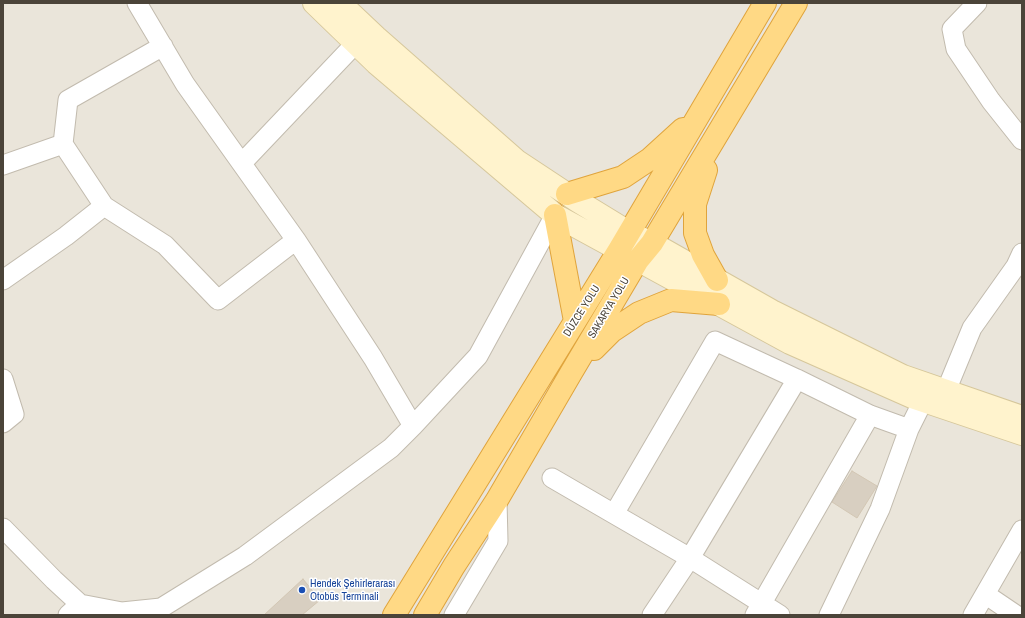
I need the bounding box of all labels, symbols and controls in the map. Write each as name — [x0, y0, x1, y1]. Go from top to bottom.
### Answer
street label: SAKARYA YOLU — [586, 275, 632, 341]
street label: DÜZCE YOLU — [561, 283, 603, 339]
place label: Hendek Şehirlerarası Otobüs Terminali — [310, 577, 395, 603]
marker: Hendek Şehirlerarası Otobüs Terminali — [297, 585, 307, 595]

